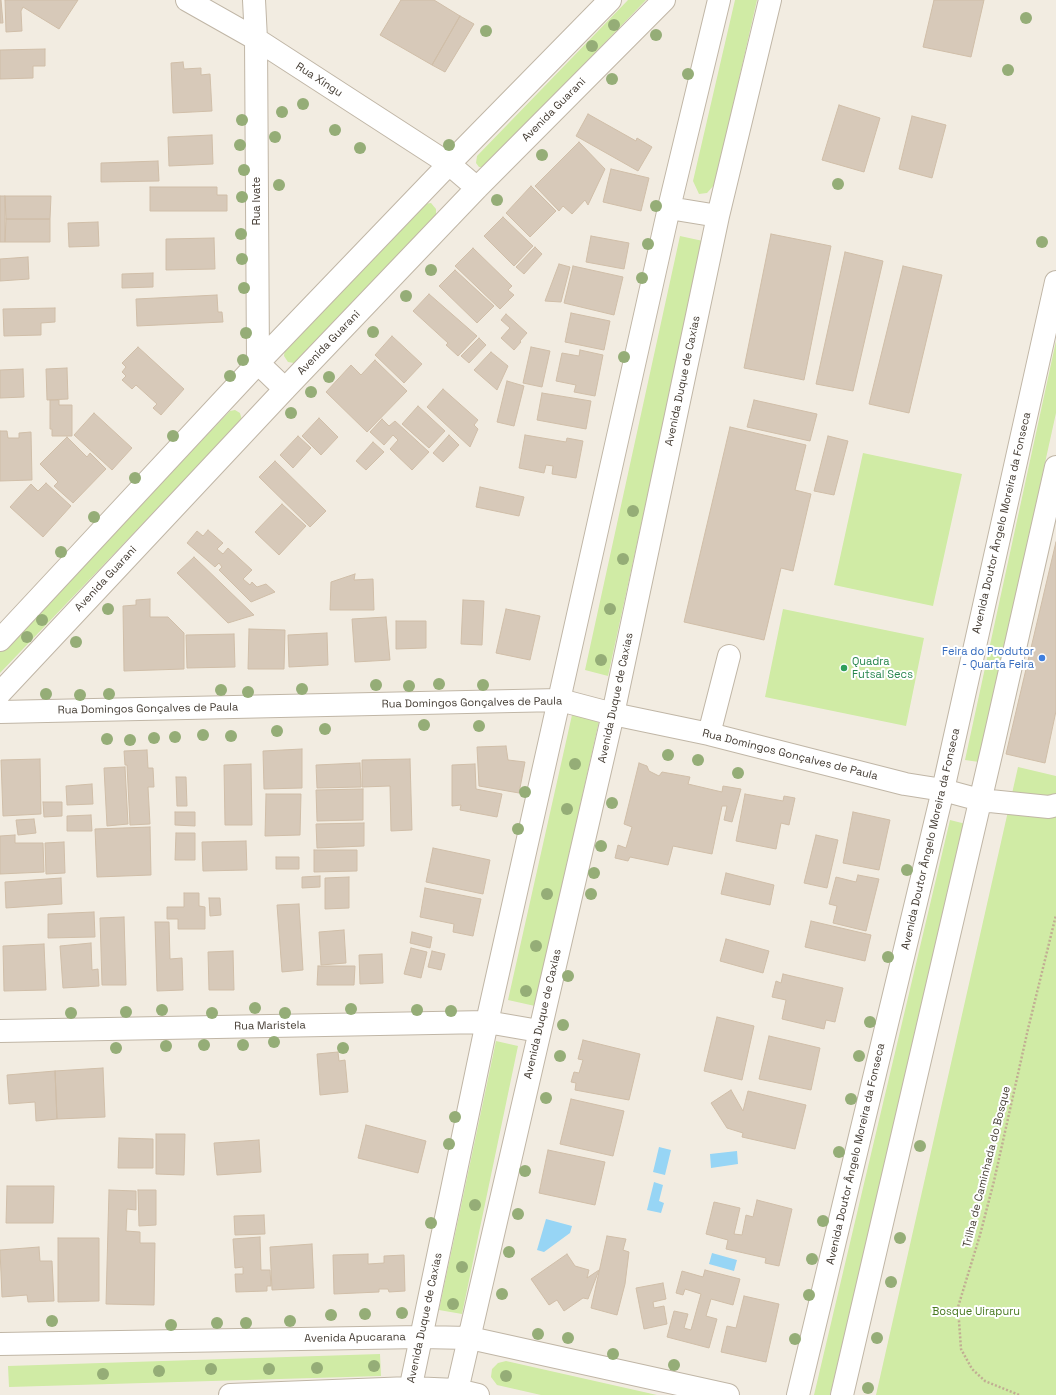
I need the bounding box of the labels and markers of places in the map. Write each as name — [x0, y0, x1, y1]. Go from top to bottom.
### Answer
place label: Feira do Produtor - Quarta Feira — [942, 645, 1034, 671]
marker: Feira do Produtor - Quarta Feira — [1037, 653, 1047, 663]
place label: Quadra Futsal Secs — [852, 655, 913, 681]
marker: Quadra Futsal Secs — [839, 663, 849, 673]

